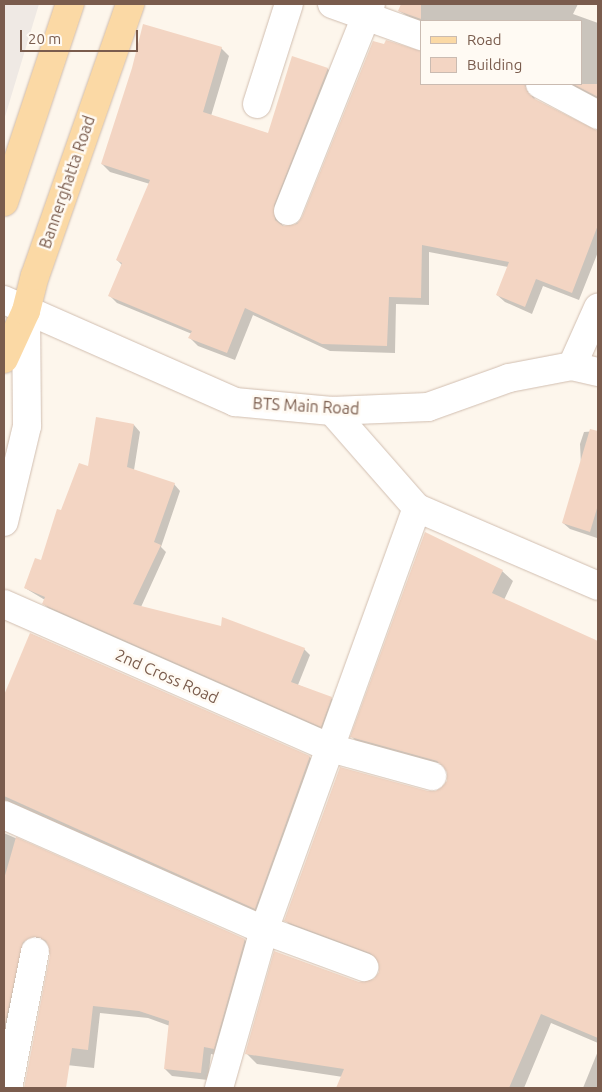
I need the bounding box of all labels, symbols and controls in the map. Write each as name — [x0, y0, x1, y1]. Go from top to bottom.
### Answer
scale bar — [22, 20, 140, 52]
legend — [420, 20, 582, 85]
text: 20 m — [28, 30, 61, 47]
text: Road — [467, 31, 502, 48]
text: Building — [467, 56, 522, 73]
street label: Bannerghatta Road — [35, 113, 99, 251]
street label: BTS Main Road — [252, 394, 360, 418]
street label: 2nd Cross Road — [112, 645, 222, 707]

